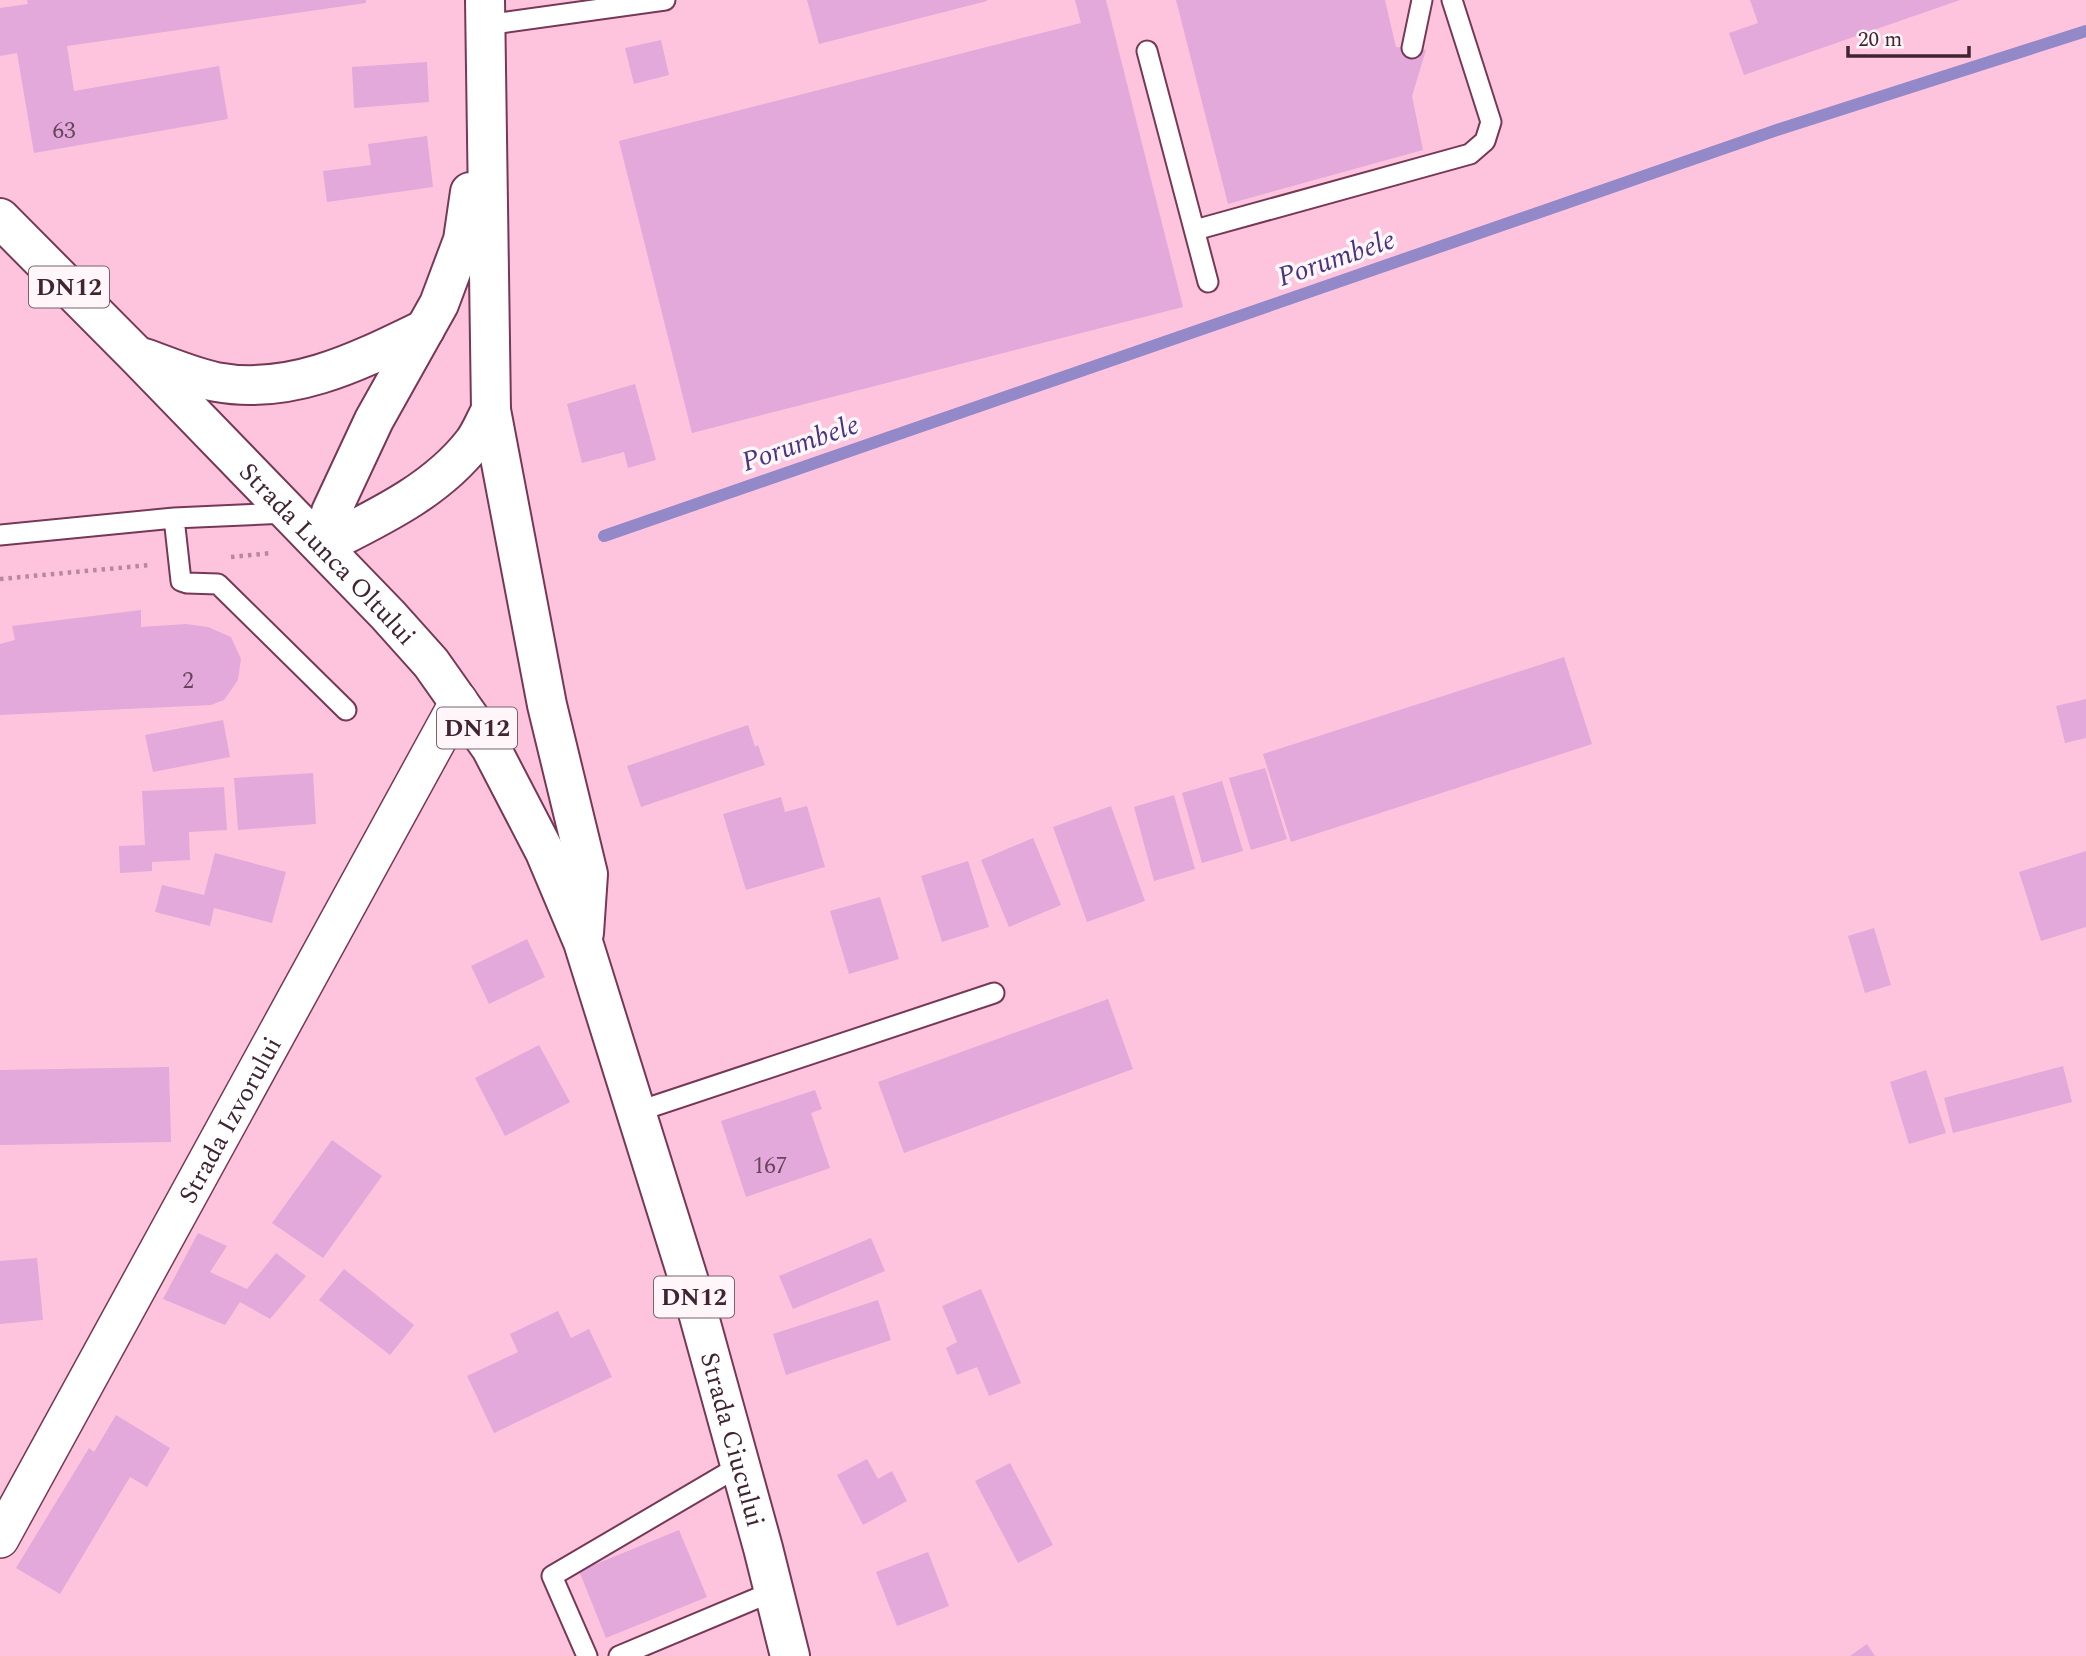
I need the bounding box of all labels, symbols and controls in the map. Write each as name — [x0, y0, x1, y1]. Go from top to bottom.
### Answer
scale bar — [1848, 14, 1969, 58]
text: 20 m — [1858, 24, 1902, 56]
house number: 63 — [53, 114, 76, 149]
water label: Porumbele — [1272, 218, 1401, 299]
road number: DN12 — [29, 266, 109, 308]
water label: Porumbele — [736, 403, 865, 484]
street label: Strada Lunca Oltului — [229, 453, 425, 655]
house number: 2 — [182, 664, 194, 699]
road number: DN12 — [437, 708, 517, 748]
street label: Strada Izvorului — [168, 1029, 293, 1211]
house number: 167 — [753, 1149, 787, 1184]
road number: DN12 — [654, 1276, 734, 1317]
street label: Strada Ciucului — [689, 1348, 775, 1532]

